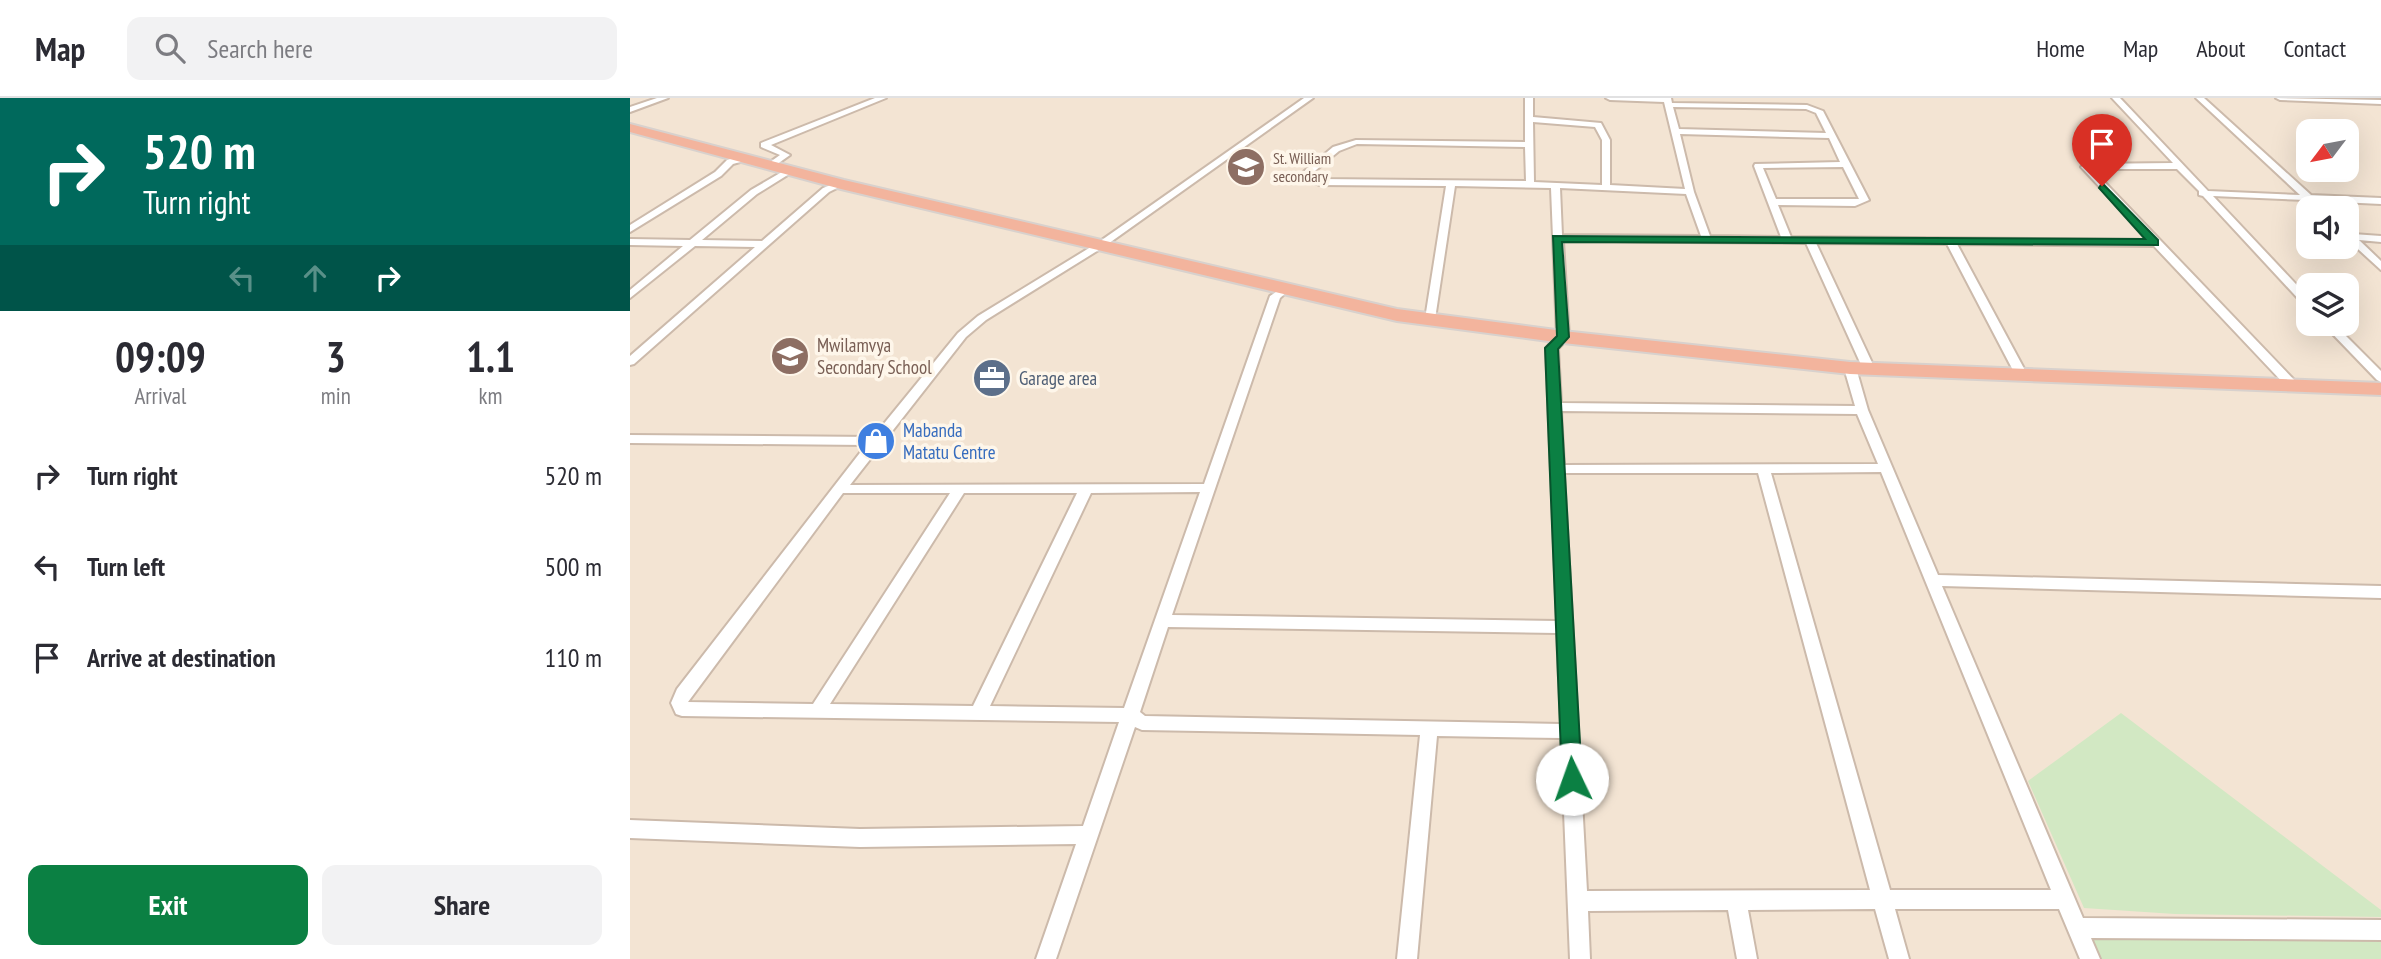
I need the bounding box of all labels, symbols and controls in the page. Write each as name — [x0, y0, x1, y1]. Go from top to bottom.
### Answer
search box — [127, 17, 617, 80]
text: Map — [35, 27, 85, 70]
icon: search — [151, 29, 189, 67]
text: Search here — [207, 32, 313, 65]
text: Home — [2036, 33, 2085, 64]
text: Map — [2123, 33, 2158, 64]
text: About — [2196, 33, 2245, 64]
text: Contact — [2283, 33, 2346, 64]
pin — [2072, 114, 2132, 186]
text: 520 m — [143, 119, 256, 183]
north arrow — [2296, 119, 2359, 182]
map controls — [2296, 119, 2359, 336]
icon: arrive — [2083, 125, 2121, 163]
icon: right — [28, 126, 119, 217]
school or university icon: St. William secondary — [1225, 146, 1267, 188]
place label: St. William secondary — [1273, 148, 1331, 186]
text: Turn right — [143, 181, 251, 223]
button: sound — [2296, 196, 2359, 259]
icon: left — [223, 259, 261, 297]
icon: ahead — [296, 259, 334, 297]
icon: right — [369, 259, 407, 297]
button: layers — [2296, 273, 2359, 336]
text: 09:09 — [115, 329, 206, 384]
text: 3 — [326, 329, 346, 384]
text: 1.1 — [466, 329, 515, 384]
place label: Mwilamvya Secondary School — [817, 333, 932, 379]
school or university icon: Mwilamvya Secondary School — [769, 335, 811, 377]
office icon: Garage area — [971, 357, 1013, 399]
place label: Garage area — [1019, 366, 1097, 390]
text: Arrival — [134, 381, 186, 410]
text: min — [321, 381, 351, 410]
text: km — [479, 381, 502, 410]
place label: Mabanda Matatu Centre — [903, 418, 996, 464]
shop icon: Mabanda Matatu Centre — [855, 420, 897, 462]
icon: right — [28, 457, 66, 495]
text: Turn right — [87, 459, 178, 492]
text: 520 m — [544, 459, 602, 492]
icon: left — [28, 548, 66, 586]
text: Turn left — [87, 550, 165, 583]
text: 500 m — [544, 550, 602, 583]
icon: arrive — [28, 639, 66, 677]
text: Arrive at destination — [87, 641, 276, 674]
text: 110 m — [544, 641, 602, 674]
position arrow — [1535, 742, 1609, 816]
button: Exit — [28, 865, 308, 945]
button: Share — [322, 865, 602, 945]

